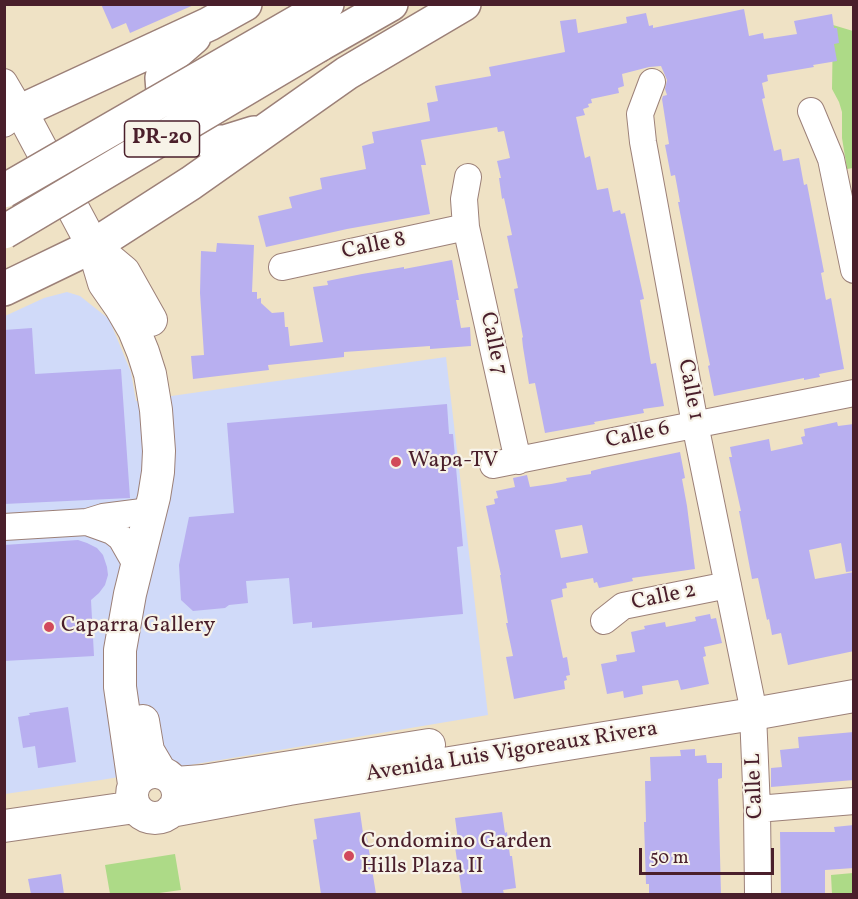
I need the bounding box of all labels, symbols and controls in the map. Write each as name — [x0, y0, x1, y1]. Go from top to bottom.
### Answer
road number: PR-20 — [124, 121, 200, 157]
street label: Calle 8 — [340, 227, 408, 267]
street label: Calle 7 — [472, 310, 512, 378]
street label: Calle 1 — [670, 357, 708, 423]
street label: Calle 6 — [604, 416, 672, 456]
place label: Wapa-TV — [408, 449, 498, 475]
marker: Wapa-TV — [389, 455, 403, 469]
street label: Calle 2 — [629, 578, 699, 618]
place label: Caparra Gallery — [61, 614, 215, 640]
marker: Caparra Gallery — [42, 620, 56, 634]
street label: Avenida Luis Vigoreaux Rivera — [364, 717, 660, 789]
street label: Calle L — [742, 753, 770, 819]
place label: Condomino Garden Hills Plaza II — [361, 830, 552, 882]
scale bar — [642, 836, 777, 874]
text: 50 m — [650, 846, 689, 871]
marker: Condomino Garden Hills Plaza II — [342, 849, 356, 863]

